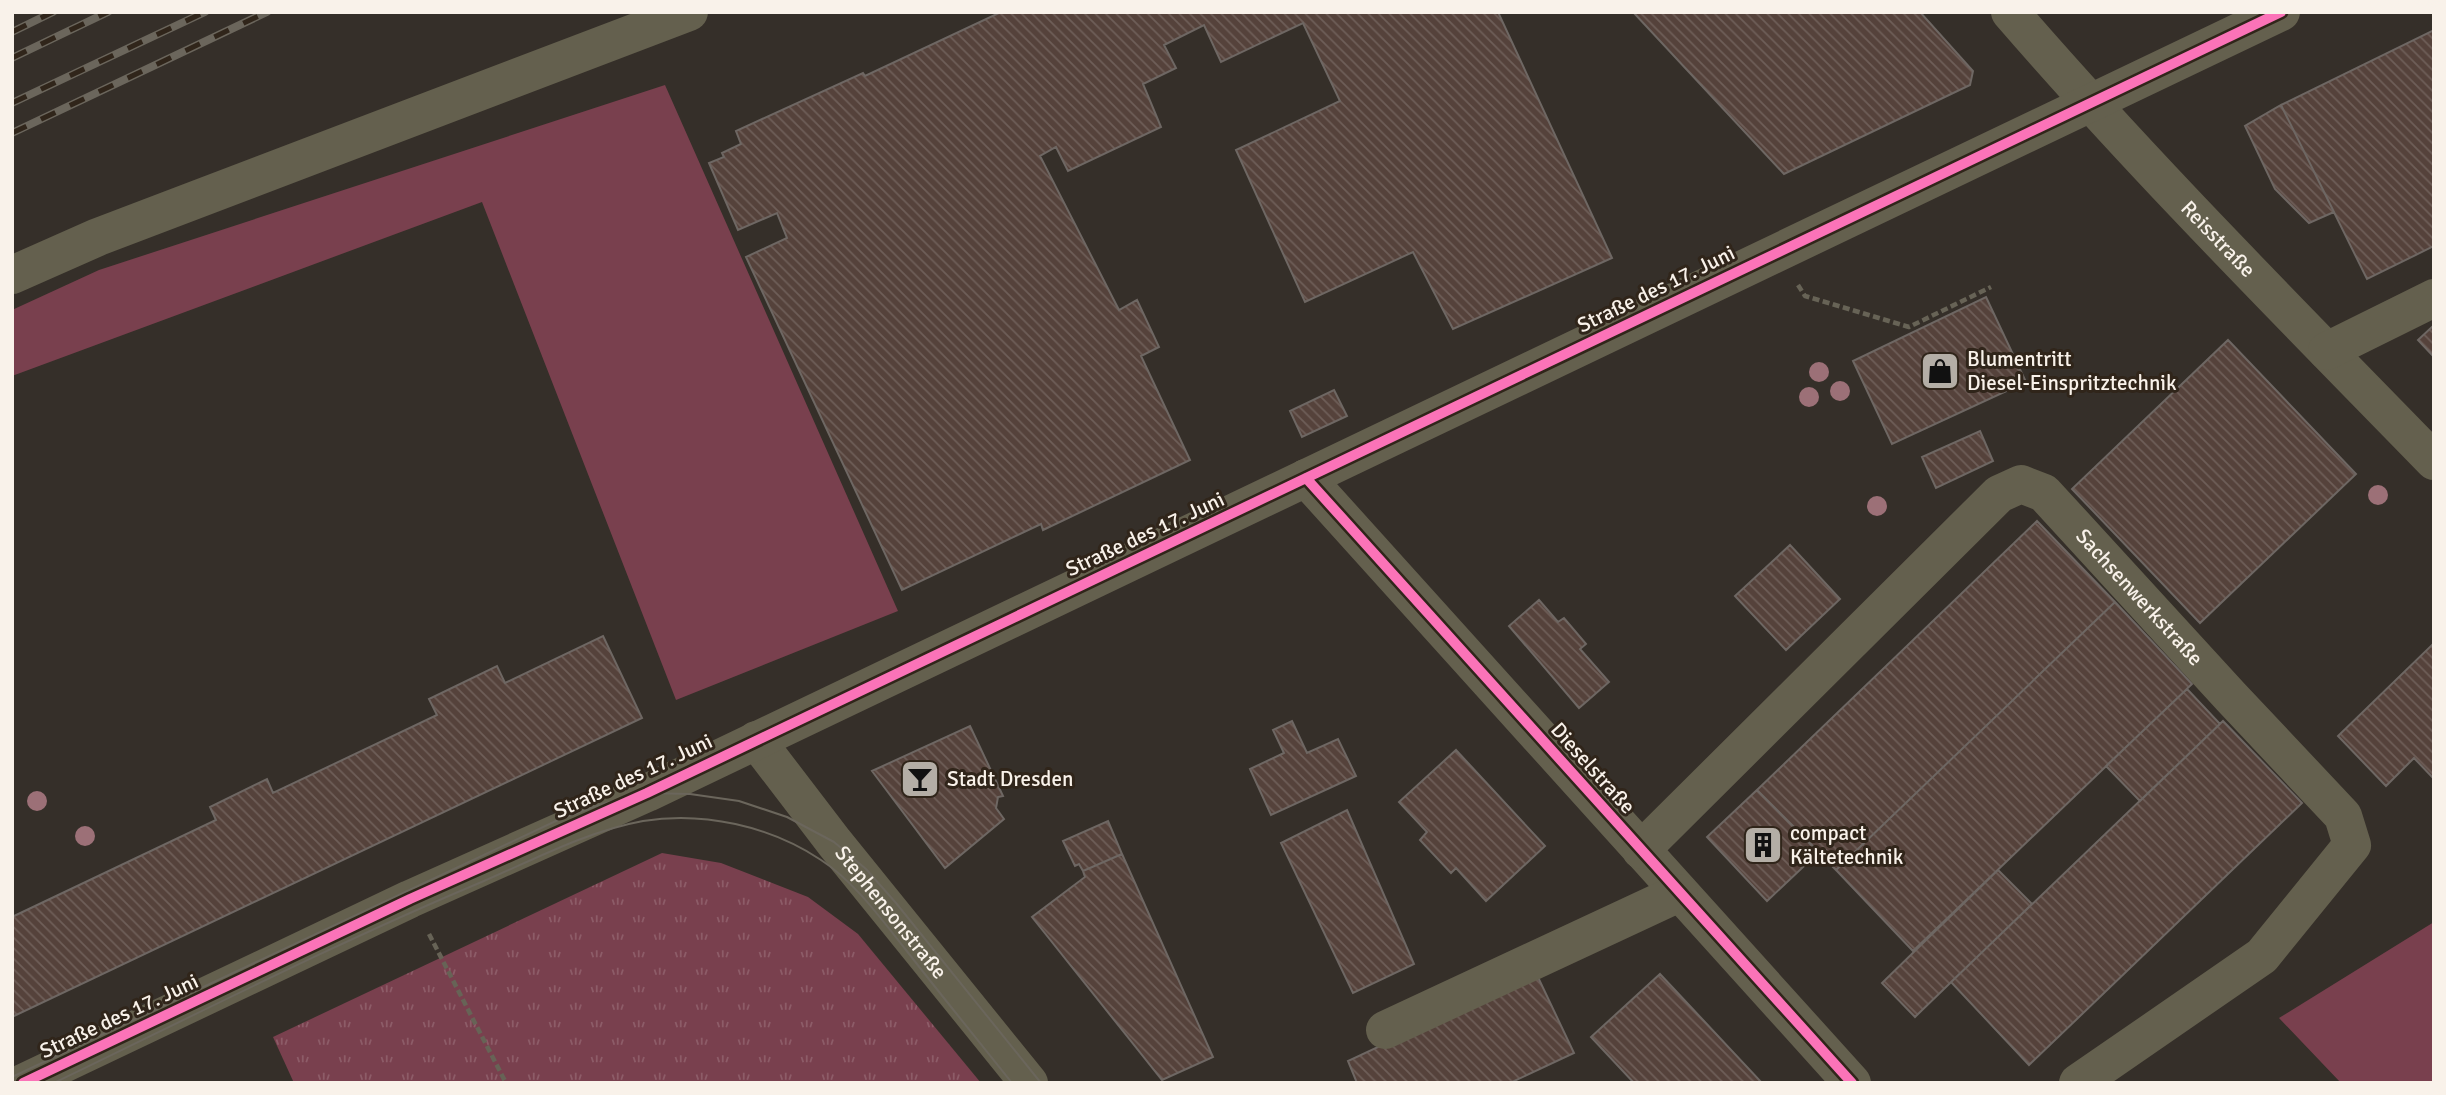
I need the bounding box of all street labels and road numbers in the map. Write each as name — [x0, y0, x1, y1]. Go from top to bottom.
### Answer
street label: Reisstraße — [2176, 195, 2261, 283]
street label: Straße des 17. Juni — [1573, 240, 1739, 338]
street label: Straße des 17. Juni — [1062, 486, 1228, 582]
street label: Sachsenwerkstraße — [2070, 523, 2209, 671]
street label: Dieselstraße — [1545, 717, 1641, 819]
street label: Straße des 17. Juni — [550, 728, 716, 824]
street label: Stephensonstraße — [829, 841, 953, 984]
street label: Straße des 17. Juni — [36, 968, 202, 1064]

